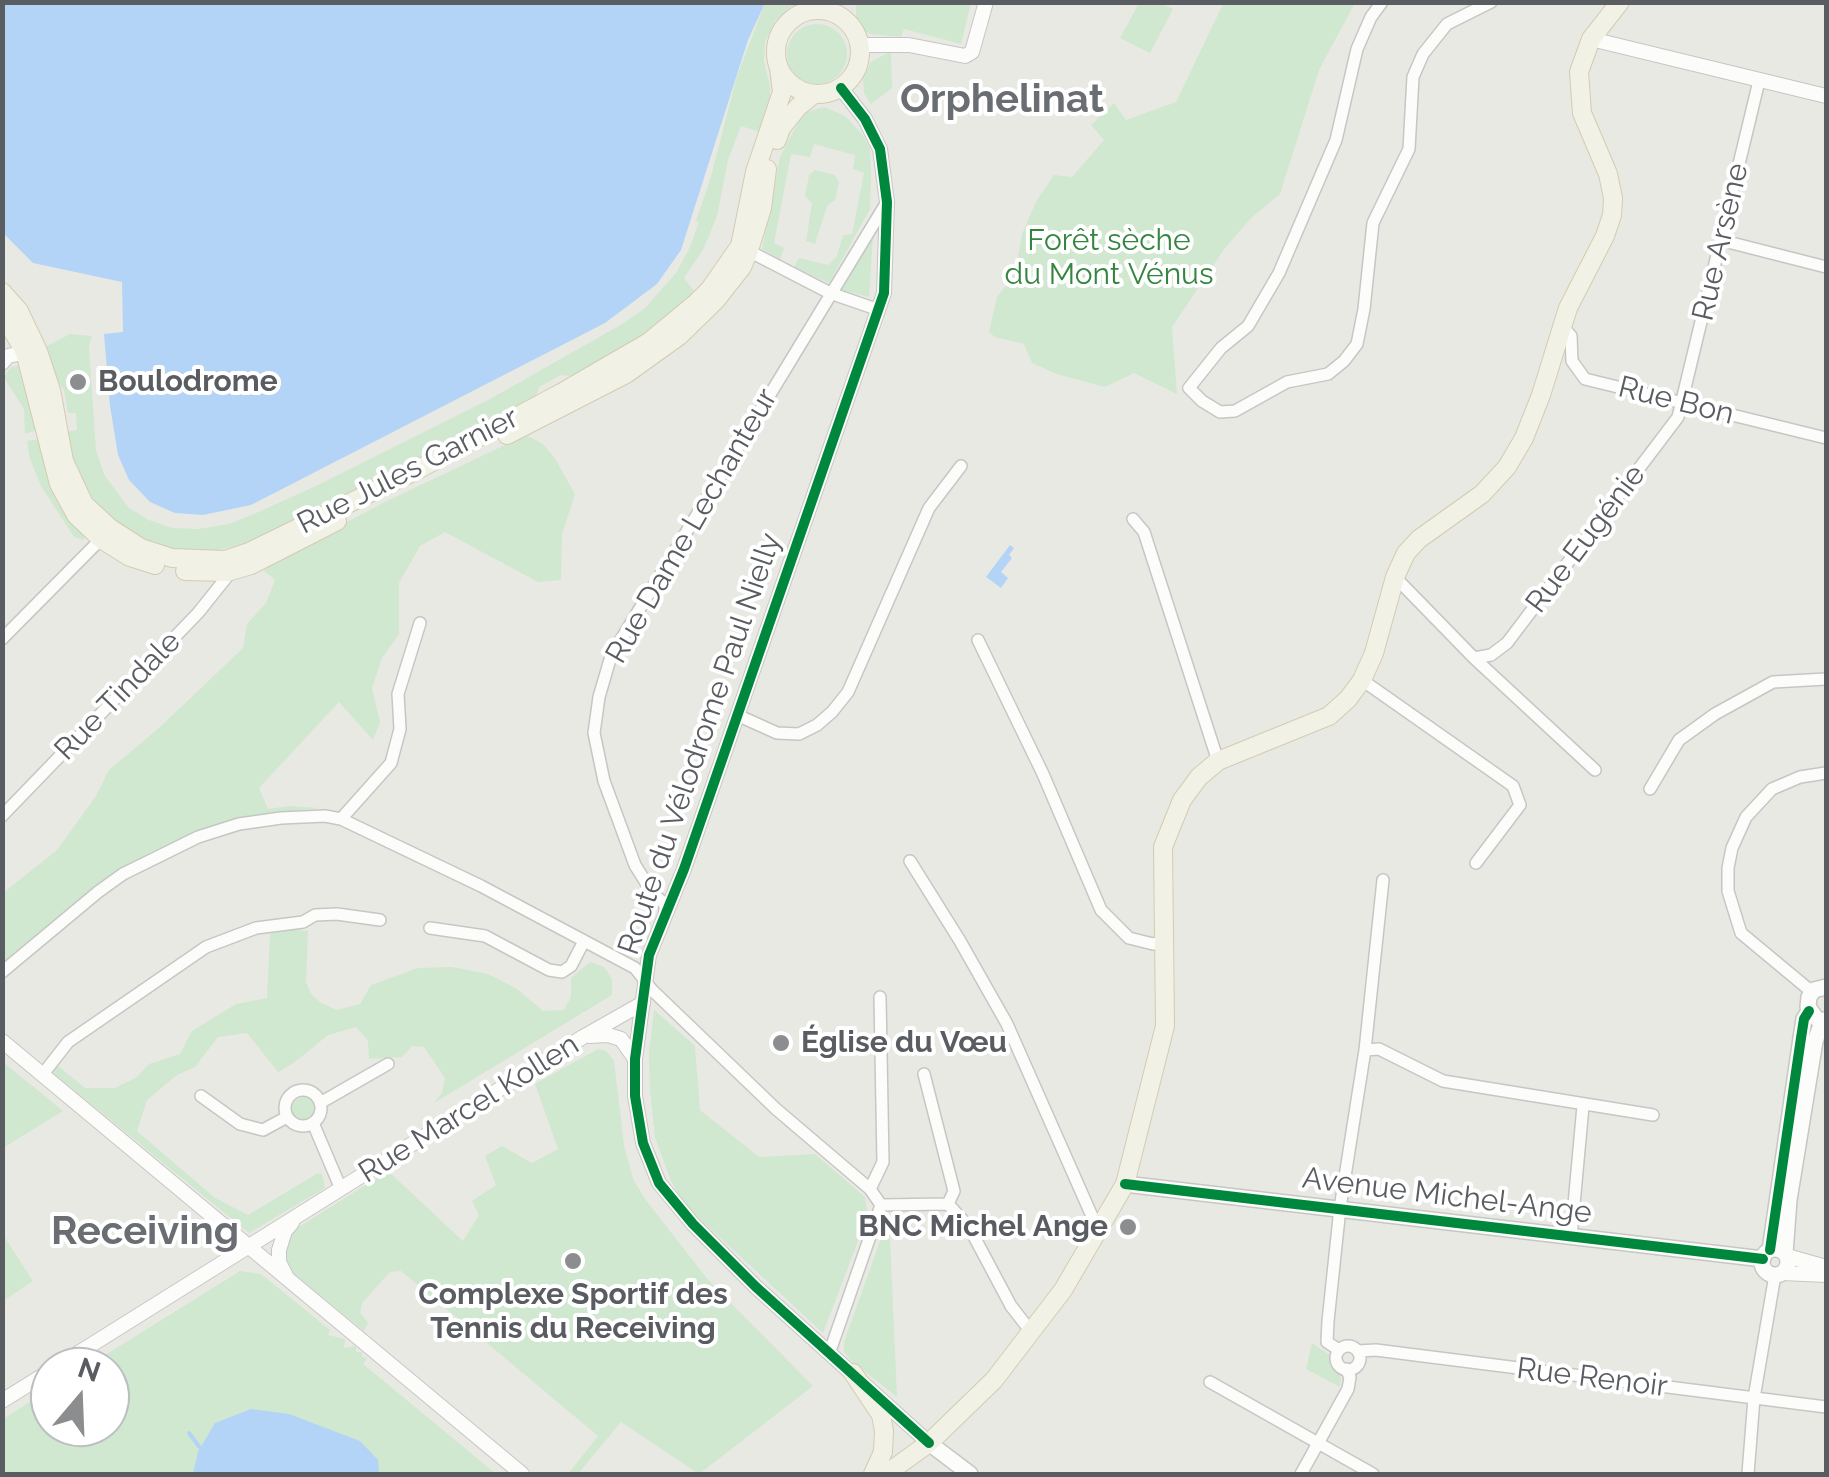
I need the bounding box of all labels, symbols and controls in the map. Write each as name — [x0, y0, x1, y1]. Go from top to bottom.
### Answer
district label: Orphelinat — [900, 76, 1104, 124]
street label: Rue Arsène — [1685, 160, 1757, 324]
park label: Forêt sèche du Mont Vénus — [1005, 223, 1213, 294]
place label: Boulodrome — [98, 364, 278, 400]
street label: Rue Bon — [1615, 369, 1737, 433]
marker: Boulodrome — [67, 371, 89, 393]
street label: Rue Dame Lechanteur — [599, 382, 785, 670]
street label: Rue Jules Garnier — [292, 400, 524, 542]
street label: Rue Eugénie — [1519, 458, 1653, 620]
street label: Route du Vélodrome Paul Nielly — [611, 529, 789, 959]
street label: Rue Tindale — [48, 624, 188, 768]
place label: Église du Vœu — [801, 1025, 1007, 1061]
street label: Rue Marcel Kollen — [352, 1027, 586, 1191]
marker: Église du Vœu — [770, 1032, 792, 1054]
street label: Avenue Michel-Ange — [1300, 1160, 1594, 1232]
district label: Receiving — [51, 1208, 239, 1256]
place label: BNC Michel Ange — [858, 1209, 1108, 1245]
marker: BNC Michel Ange — [1117, 1216, 1139, 1238]
marker: Complexe Sportif des Tennis du Receiving — [562, 1250, 584, 1272]
place label: Complexe Sportif des Tennis du Receiving — [418, 1277, 728, 1348]
north arrow — [30, 1347, 130, 1447]
text: N — [74, 1351, 105, 1389]
street label: Rue Renoir — [1515, 1351, 1669, 1405]

